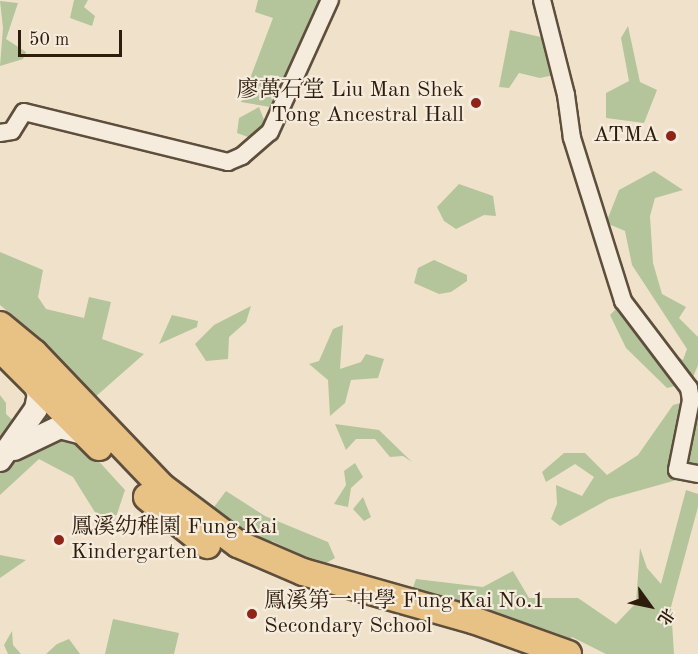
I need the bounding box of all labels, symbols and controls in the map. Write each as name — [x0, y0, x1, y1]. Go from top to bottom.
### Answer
scale bar — [21, 18, 124, 56]
text: 50 m — [29, 31, 69, 49]
place label: 廖萬石堂 Liu Man Shek Tong Ancestral Hall — [237, 77, 464, 128]
marker: 廖萬石堂 Liu Man Shek Tong Ancestral Hall — [469, 96, 483, 110]
place label: ATMA — [593, 123, 659, 149]
marker: ATMA — [664, 129, 678, 143]
place label: 鳳溪幼稚園 Fung Kai Kindergarten — [71, 514, 277, 566]
marker: 鳳溪幼稚園 Fung Kai Kindergarten — [52, 533, 66, 547]
north arrow — [620, 576, 680, 636]
place label: 鳳溪第一中學 Fung Kai No.1 Secondary School — [264, 588, 545, 640]
text: 北 — [654, 605, 676, 627]
marker: 鳳溪第一中學 Fung Kai No.1 Secondary School — [245, 607, 259, 621]

